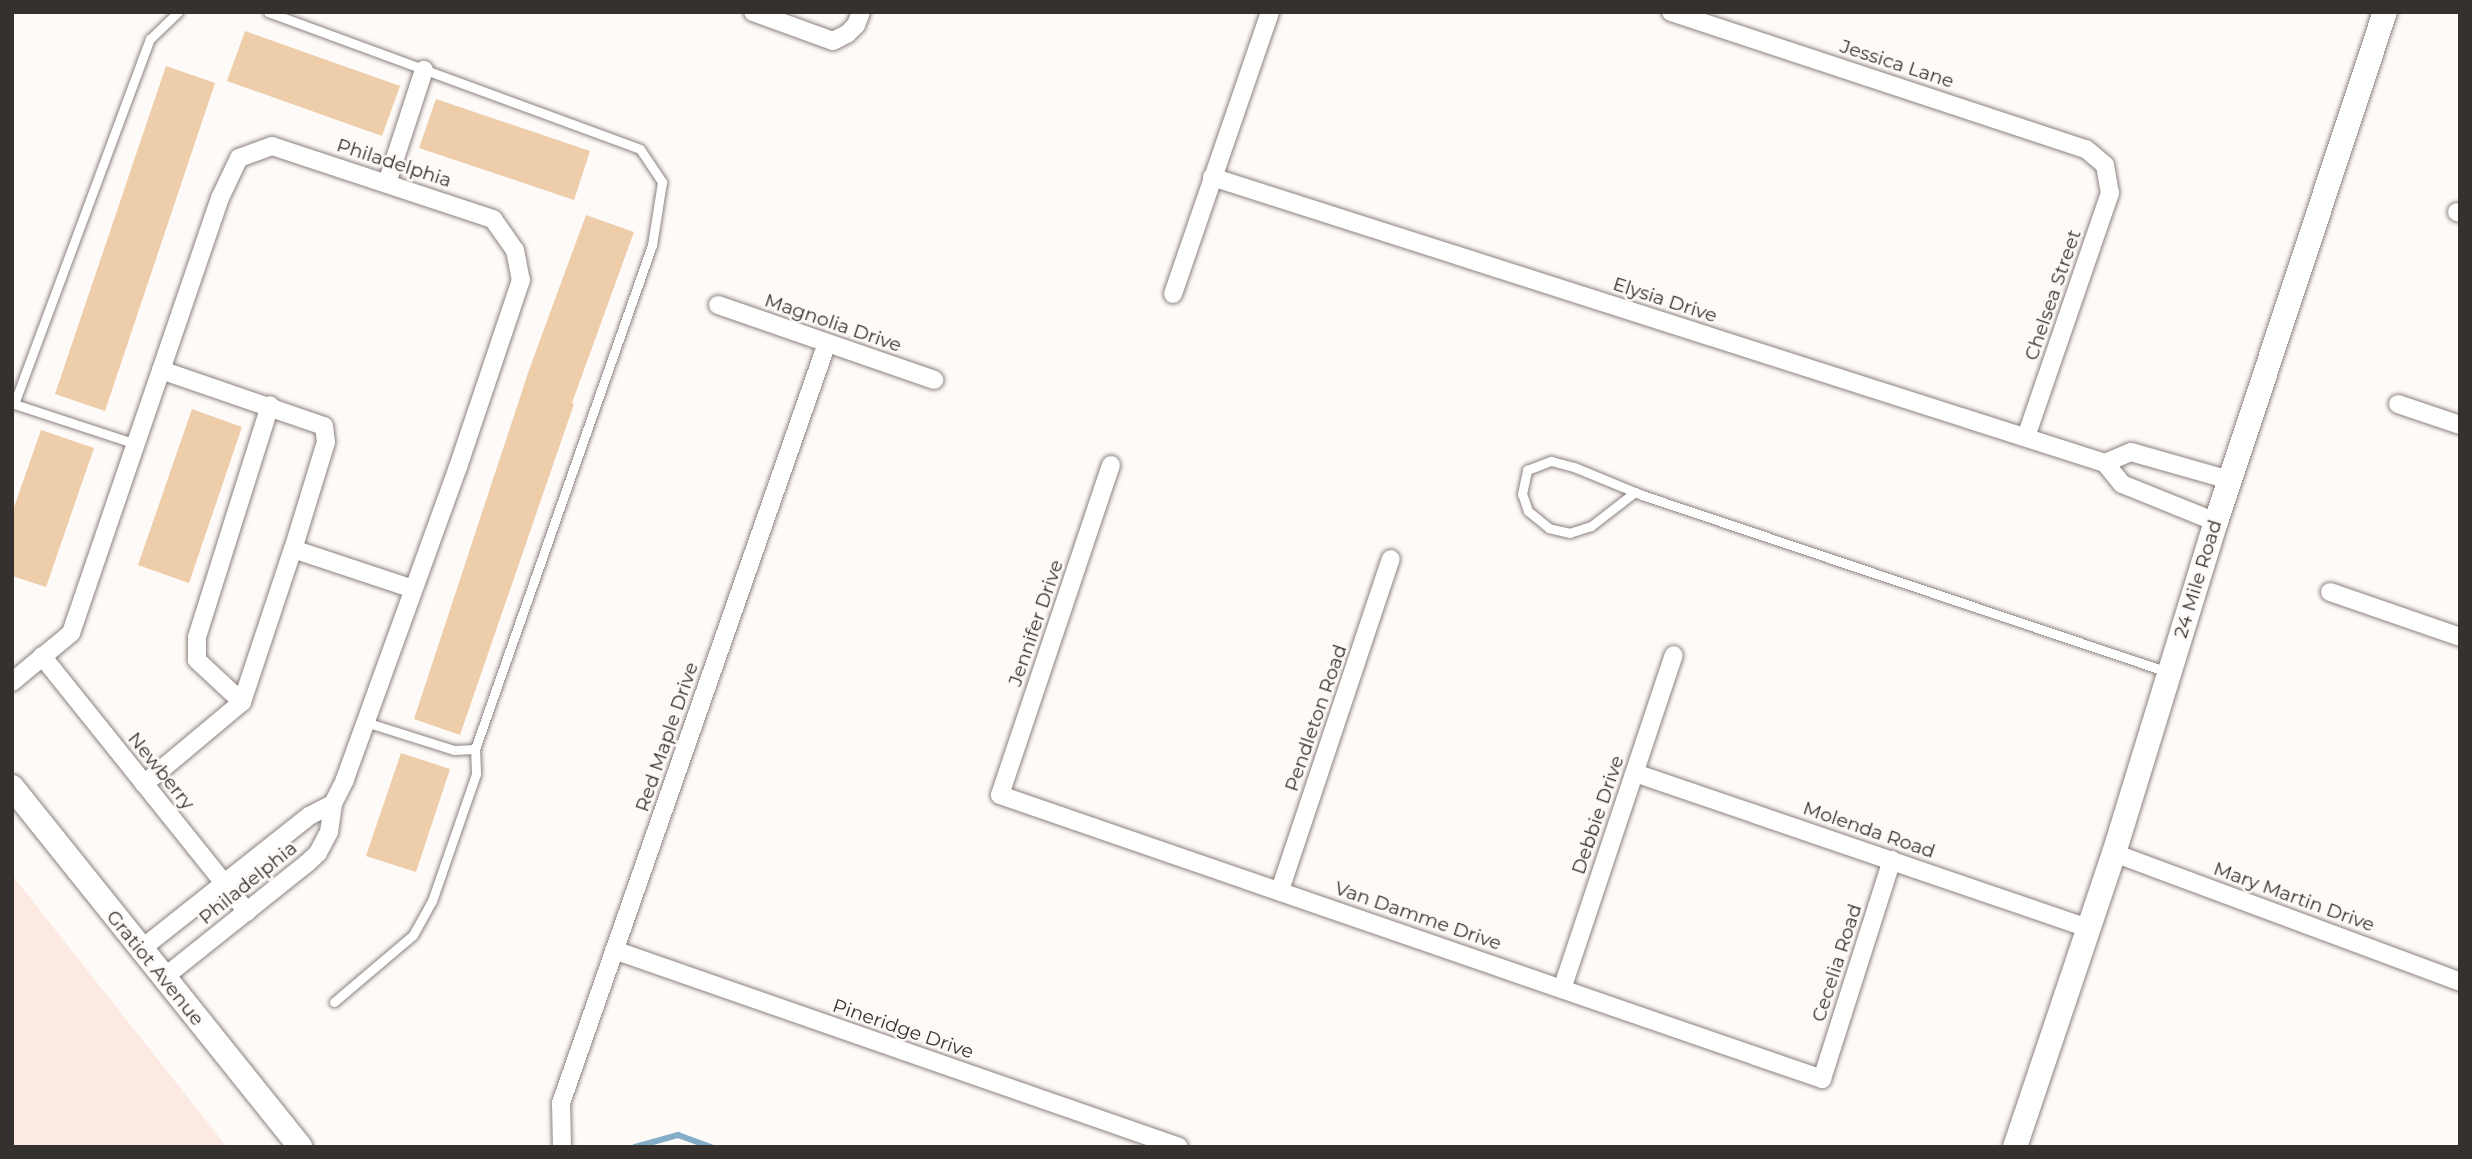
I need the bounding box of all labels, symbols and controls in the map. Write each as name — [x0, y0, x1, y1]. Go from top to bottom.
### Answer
street label: Jessica Lane — [1837, 35, 1957, 93]
street label: Philadelphia — [334, 134, 454, 192]
street label: Chelsea Street — [2020, 227, 2086, 363]
street label: Elysia Drive — [1610, 272, 1720, 328]
street label: Magnolia Drive — [762, 289, 904, 357]
street label: 24 Mile Road — [2169, 517, 2227, 641]
street label: Jennifer Drive — [1004, 557, 1068, 689]
street label: Pendleton Road — [1280, 642, 1352, 794]
street label: Red Maple Drive — [631, 659, 703, 815]
street label: Newberry — [123, 728, 199, 814]
street label: Debbie Drive — [1567, 753, 1629, 877]
street label: Molenda Road — [1800, 797, 1938, 863]
street label: Philadelphia — [194, 837, 302, 929]
street label: Mary Martin Drive — [2210, 857, 2378, 937]
street label: Van Damme Drive — [1332, 877, 1504, 955]
street label: Cecelia Road — [1807, 901, 1867, 1025]
street label: Gratiot Avenue — [101, 906, 209, 1030]
street label: Pineridge Drive — [829, 994, 977, 1064]

